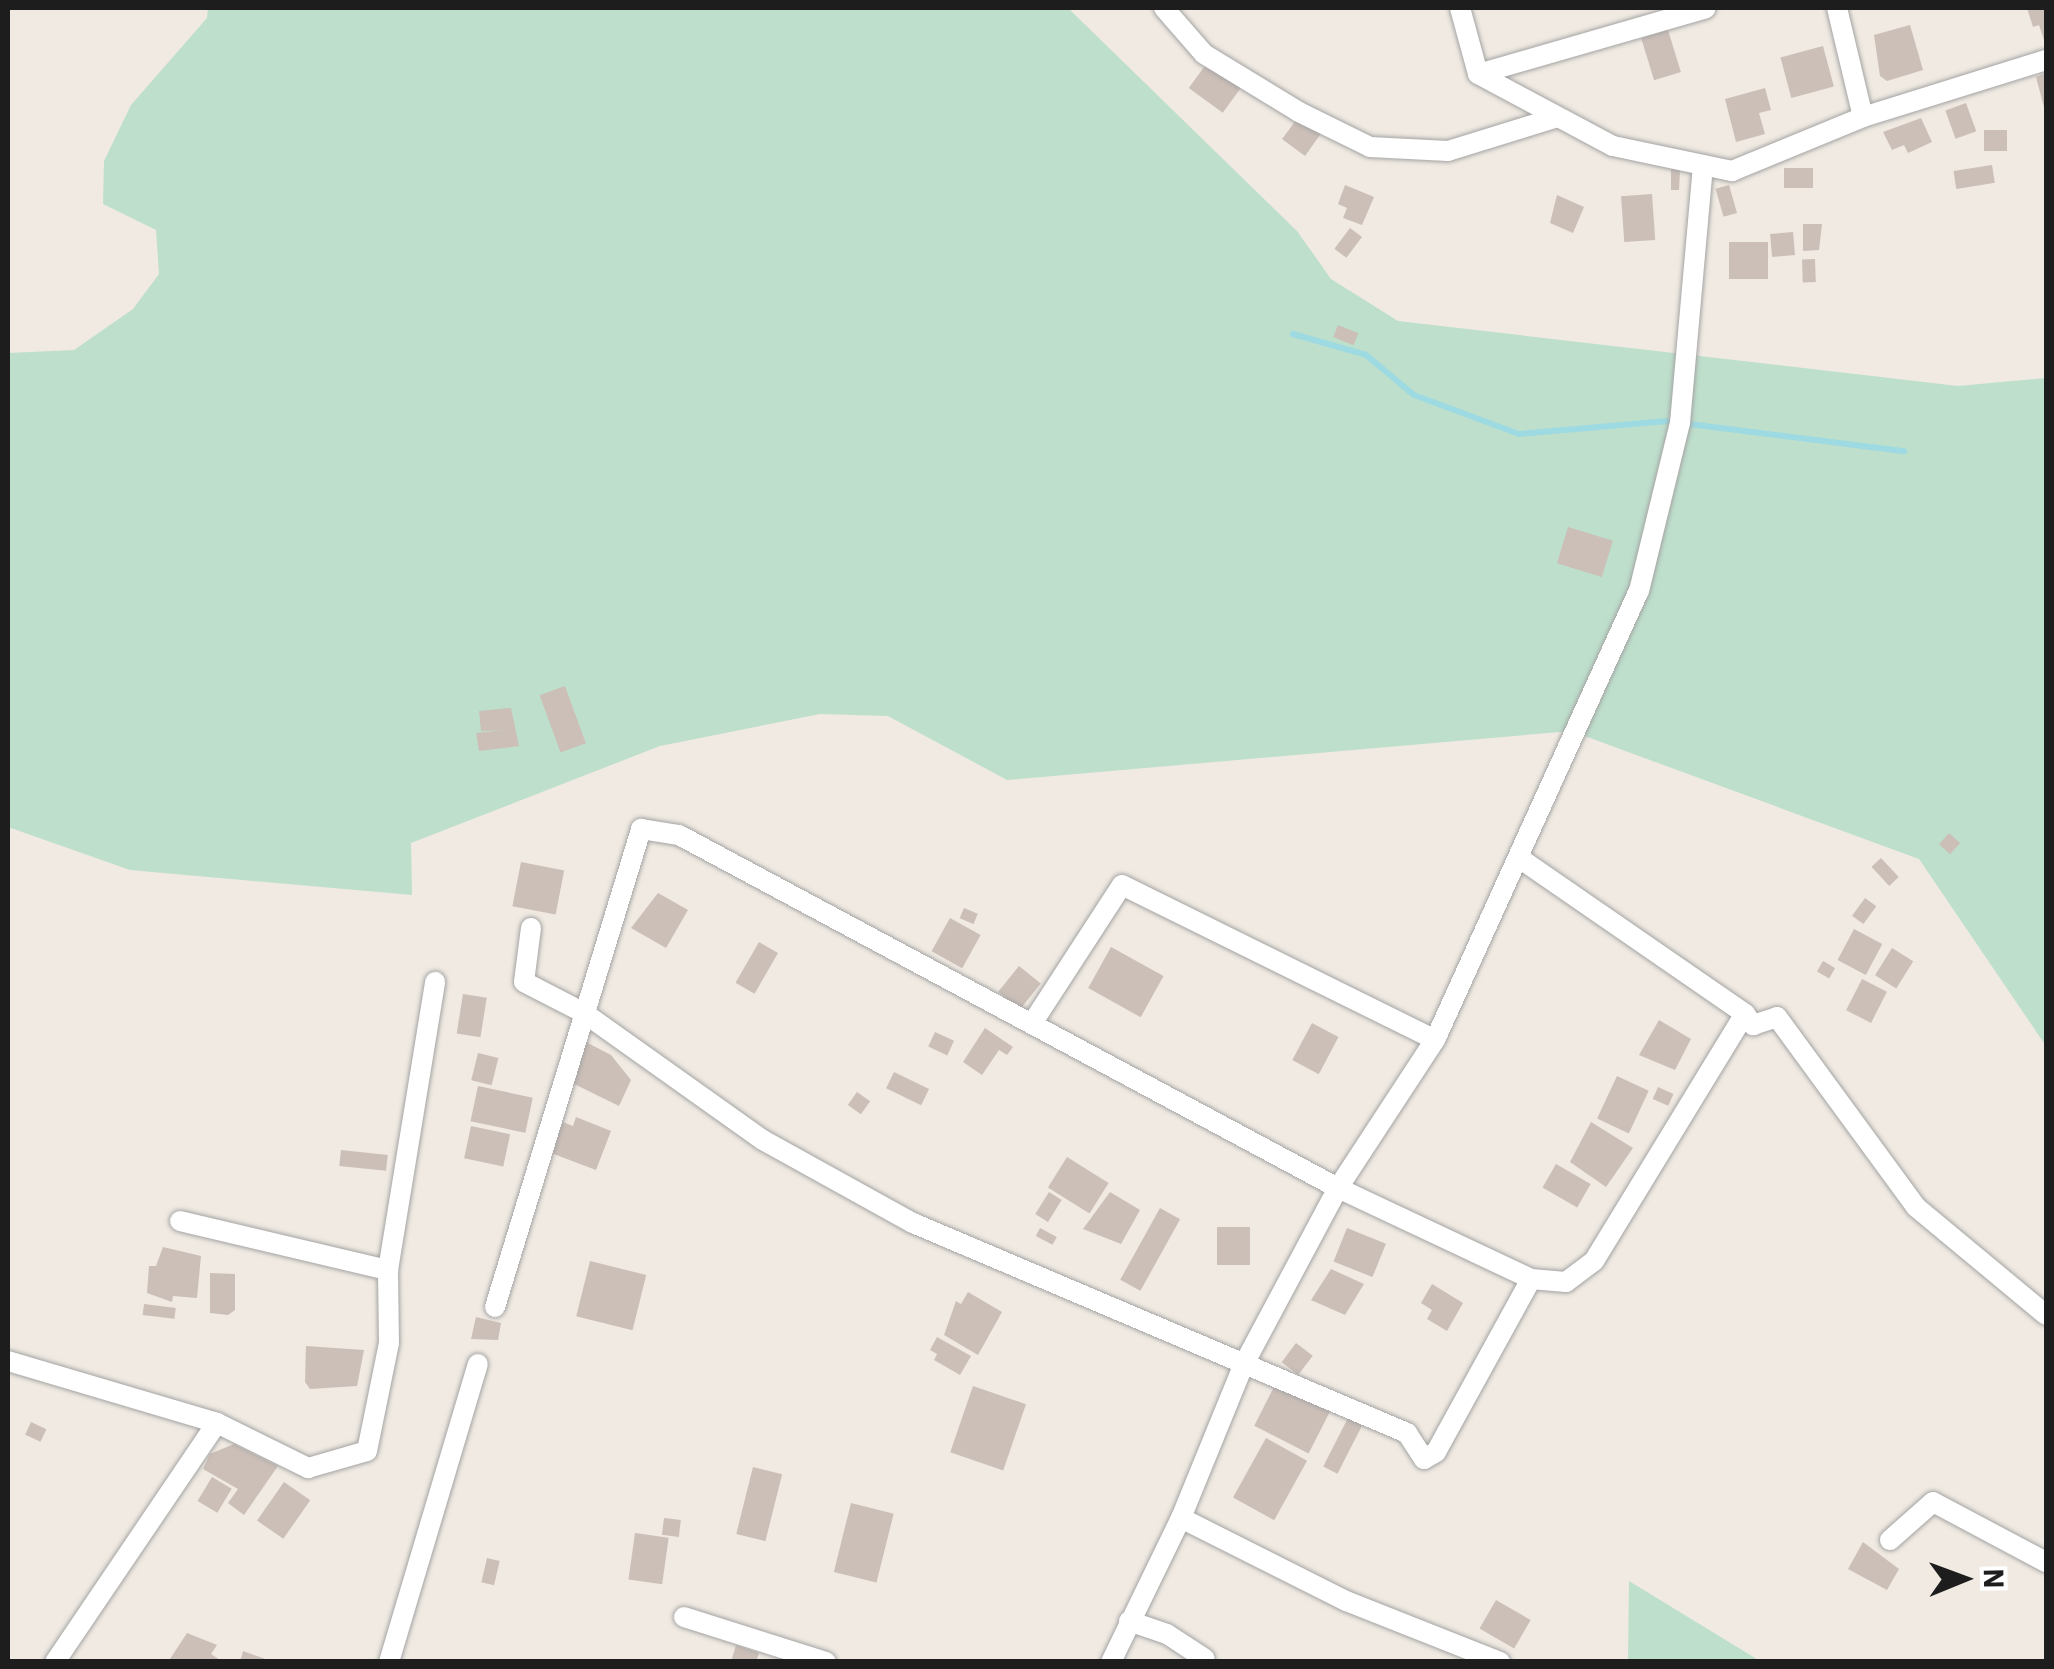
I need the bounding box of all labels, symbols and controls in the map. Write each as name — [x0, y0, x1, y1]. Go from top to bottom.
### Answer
north arrow — [1914, 1529, 2014, 1629]
text: N — [1976, 1568, 2013, 1589]

